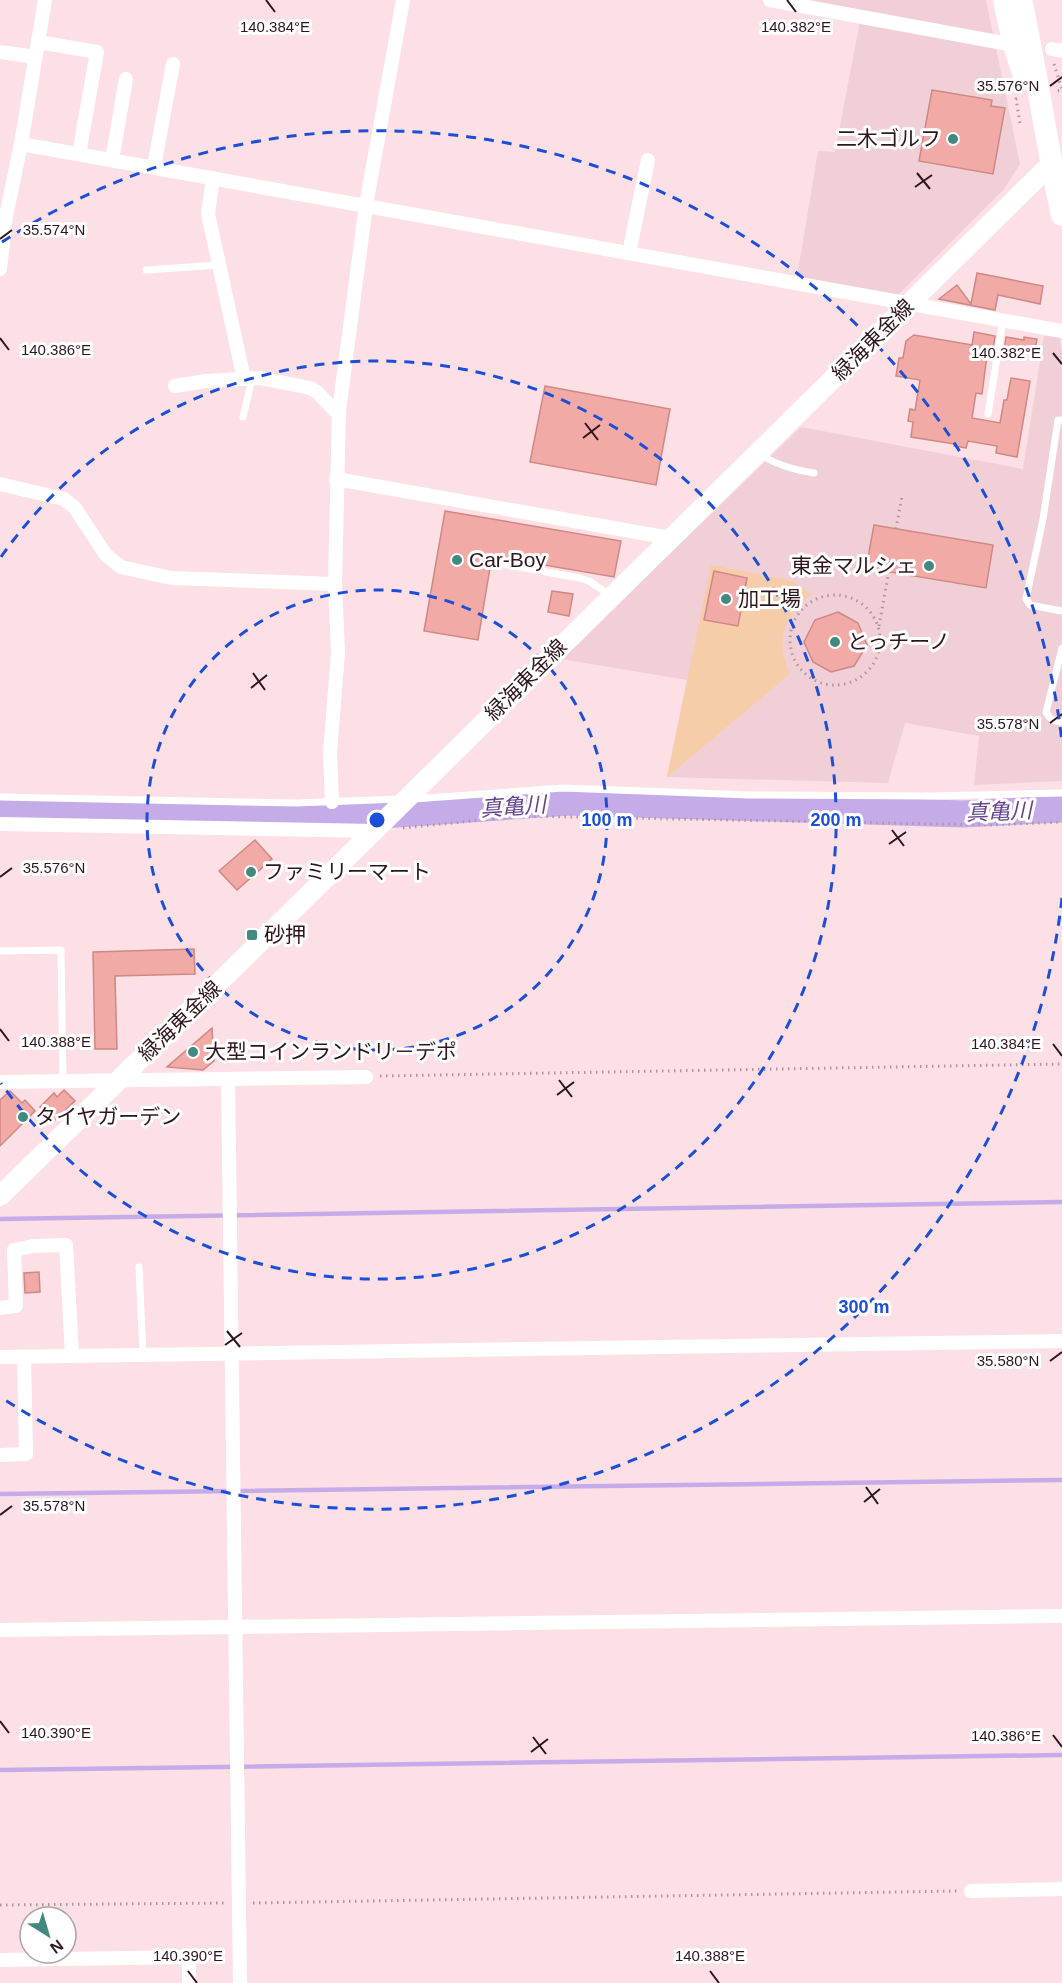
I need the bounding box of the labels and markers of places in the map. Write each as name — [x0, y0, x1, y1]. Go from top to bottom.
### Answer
place label: 二木ゴルフ — [836, 127, 941, 150]
marker: 二木ゴルフ — [946, 132, 960, 146]
place label: Car-Boy — [469, 548, 547, 571]
marker: Car-Boy — [450, 553, 464, 567]
place label: 東金マルシェ — [791, 554, 917, 577]
marker: 東金マルシェ — [922, 559, 936, 573]
place label: 加工場 — [738, 587, 801, 610]
marker: 加工場 — [719, 592, 733, 606]
place label: とっチーノ — [847, 630, 950, 653]
marker: とっチーノ — [828, 635, 842, 649]
centre of rings — [367, 810, 387, 830]
place label: ファミリーマート — [263, 860, 431, 883]
marker: ファミリーマート — [244, 865, 258, 879]
place label: 砂押 — [264, 923, 306, 946]
marker: 砂押 — [245, 928, 259, 942]
place label: 大型コインランドリ－デポ — [205, 1040, 457, 1063]
marker: 大型コインランドリ－デポ — [186, 1045, 200, 1059]
place label: タイヤガーデン — [35, 1105, 181, 1128]
marker: タイヤガーデン — [16, 1110, 30, 1124]

